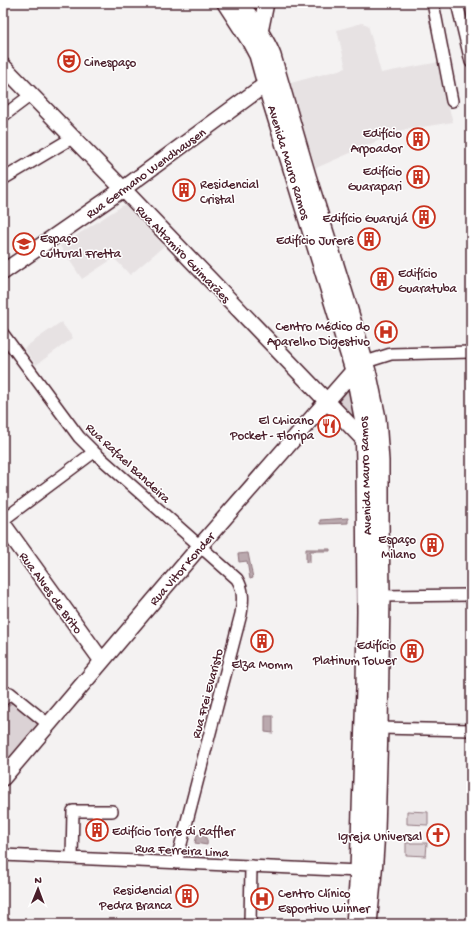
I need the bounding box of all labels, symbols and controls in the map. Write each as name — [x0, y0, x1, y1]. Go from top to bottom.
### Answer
theatre icon: Cinespaço — [56, 48, 82, 74]
place label: Cinespaço — [84, 56, 137, 71]
street label: Avenida Mauro Ramos — [263, 104, 312, 223]
street label: Rua Germano Wendhausen — [84, 125, 210, 223]
building icon: Edifício Arpoador — [405, 126, 431, 152]
place label: Edifício Arpoador — [350, 127, 403, 157]
building icon: Edifício Guarapari — [405, 164, 431, 190]
place label: Edifício Guarapari — [348, 165, 402, 195]
building icon: Residencial Cristal — [171, 177, 197, 203]
place label: Residencial Cristal — [200, 178, 259, 208]
street label: Rua Altamiro Guimarães — [132, 203, 233, 307]
building icon: Edifício Guarujá — [411, 204, 437, 230]
place label: Edifício Guarujá — [322, 212, 409, 227]
building icon: Edifício Jurerê — [356, 226, 382, 252]
school or university icon: Espaço Cultural Fretta — [11, 231, 37, 257]
place label: Espaço Cultural Fretta — [40, 232, 122, 262]
place label: Edifício Jurerê — [276, 234, 354, 249]
building icon: Edifício Guaratuba — [369, 266, 395, 292]
place label: Edifício Guaratuba — [398, 267, 458, 297]
hospital icon: Centro Médico do Aparelho Digestivo — [373, 319, 399, 345]
place label: Centro Médico do Aparelho Digestivo — [267, 320, 370, 350]
restaurant icon: El Chicano Pocket - Floripa — [316, 413, 342, 439]
place label: El Chicano Pocket - Floripa — [229, 414, 315, 444]
street label: Avenida Mauro Ramos — [357, 415, 376, 535]
street label: Rua Rafael Bandeira — [82, 421, 173, 507]
street label: Rua Vitor Konder — [147, 529, 220, 609]
building icon: Espaço Milano — [419, 532, 445, 558]
place label: Espaço Milano — [378, 533, 416, 563]
street label: Rua Alves de Brito — [15, 550, 85, 638]
building icon: Elza Momm — [249, 628, 275, 654]
building icon: Edifício Platinum Tower — [399, 638, 425, 664]
place label: Edifício Platinum Tower — [312, 639, 397, 669]
street label: Rua Frei Evaristo — [189, 647, 228, 740]
place label: Elza Momm — [231, 658, 293, 673]
building icon: Edifício Torre di Raffler — [84, 817, 110, 843]
church icon: Igreja Universal — [425, 822, 451, 848]
place label: Edifício Torre di Raffler — [112, 825, 236, 840]
place label: Igreja Universal — [338, 830, 422, 845]
street label: Rua Ferreira Lima — [134, 842, 230, 861]
north arrow — [18, 869, 58, 909]
text: N — [34, 875, 42, 887]
building icon: Residencial Pedra Branca — [174, 883, 200, 909]
place label: Residencial Pedra Branca — [98, 884, 173, 914]
hospital icon: Centro Clínico Esportivo Winner — [249, 886, 275, 912]
place label: Centro Clínico Esportivo Winner — [278, 887, 371, 917]

